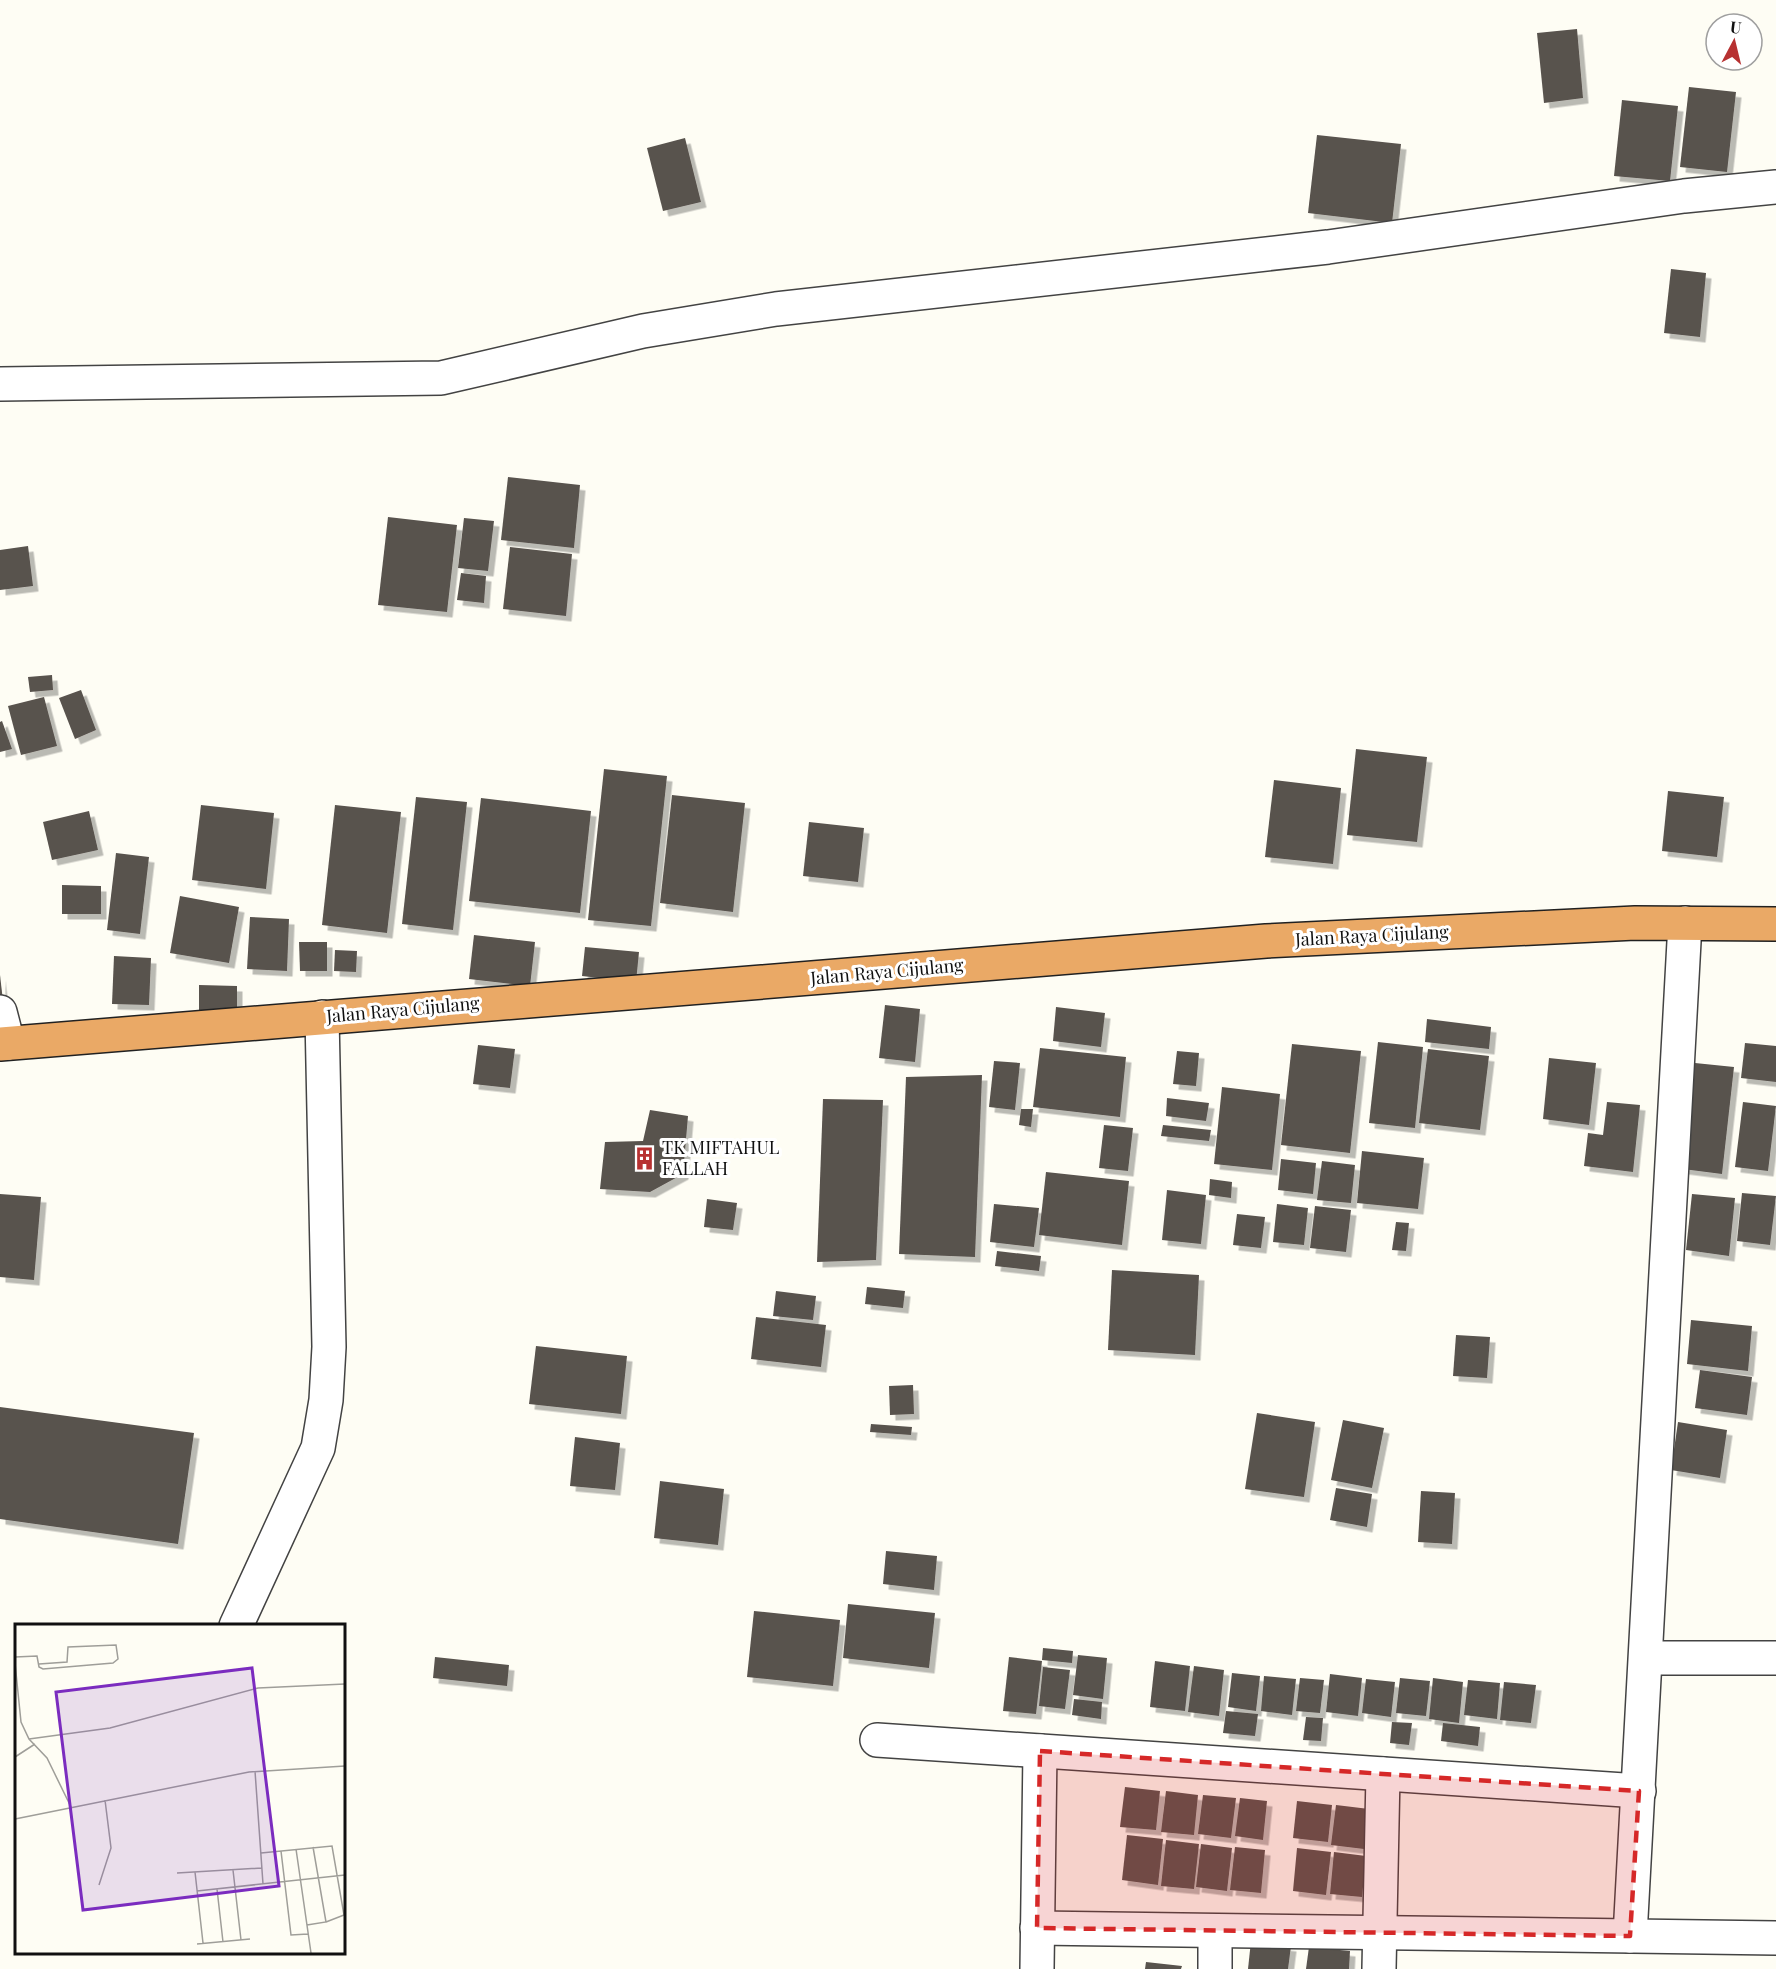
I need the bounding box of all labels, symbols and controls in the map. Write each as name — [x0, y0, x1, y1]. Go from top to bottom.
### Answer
north arrow — [1704, 12, 1764, 72]
text: U — [1729, 16, 1743, 38]
street label: Jalan Raya Cijulang — [1294, 919, 1450, 951]
street label: Jalan Raya Cijulang — [808, 952, 965, 990]
street label: Jalan Raya Cijulang — [324, 990, 481, 1028]
place label: TK MIFTAHUL FALLAH — [662, 1135, 780, 1180]
building icon: TK MIFTAHUL FALLAH — [631, 1145, 657, 1171]
inset map — [15, 1624, 345, 1954]

